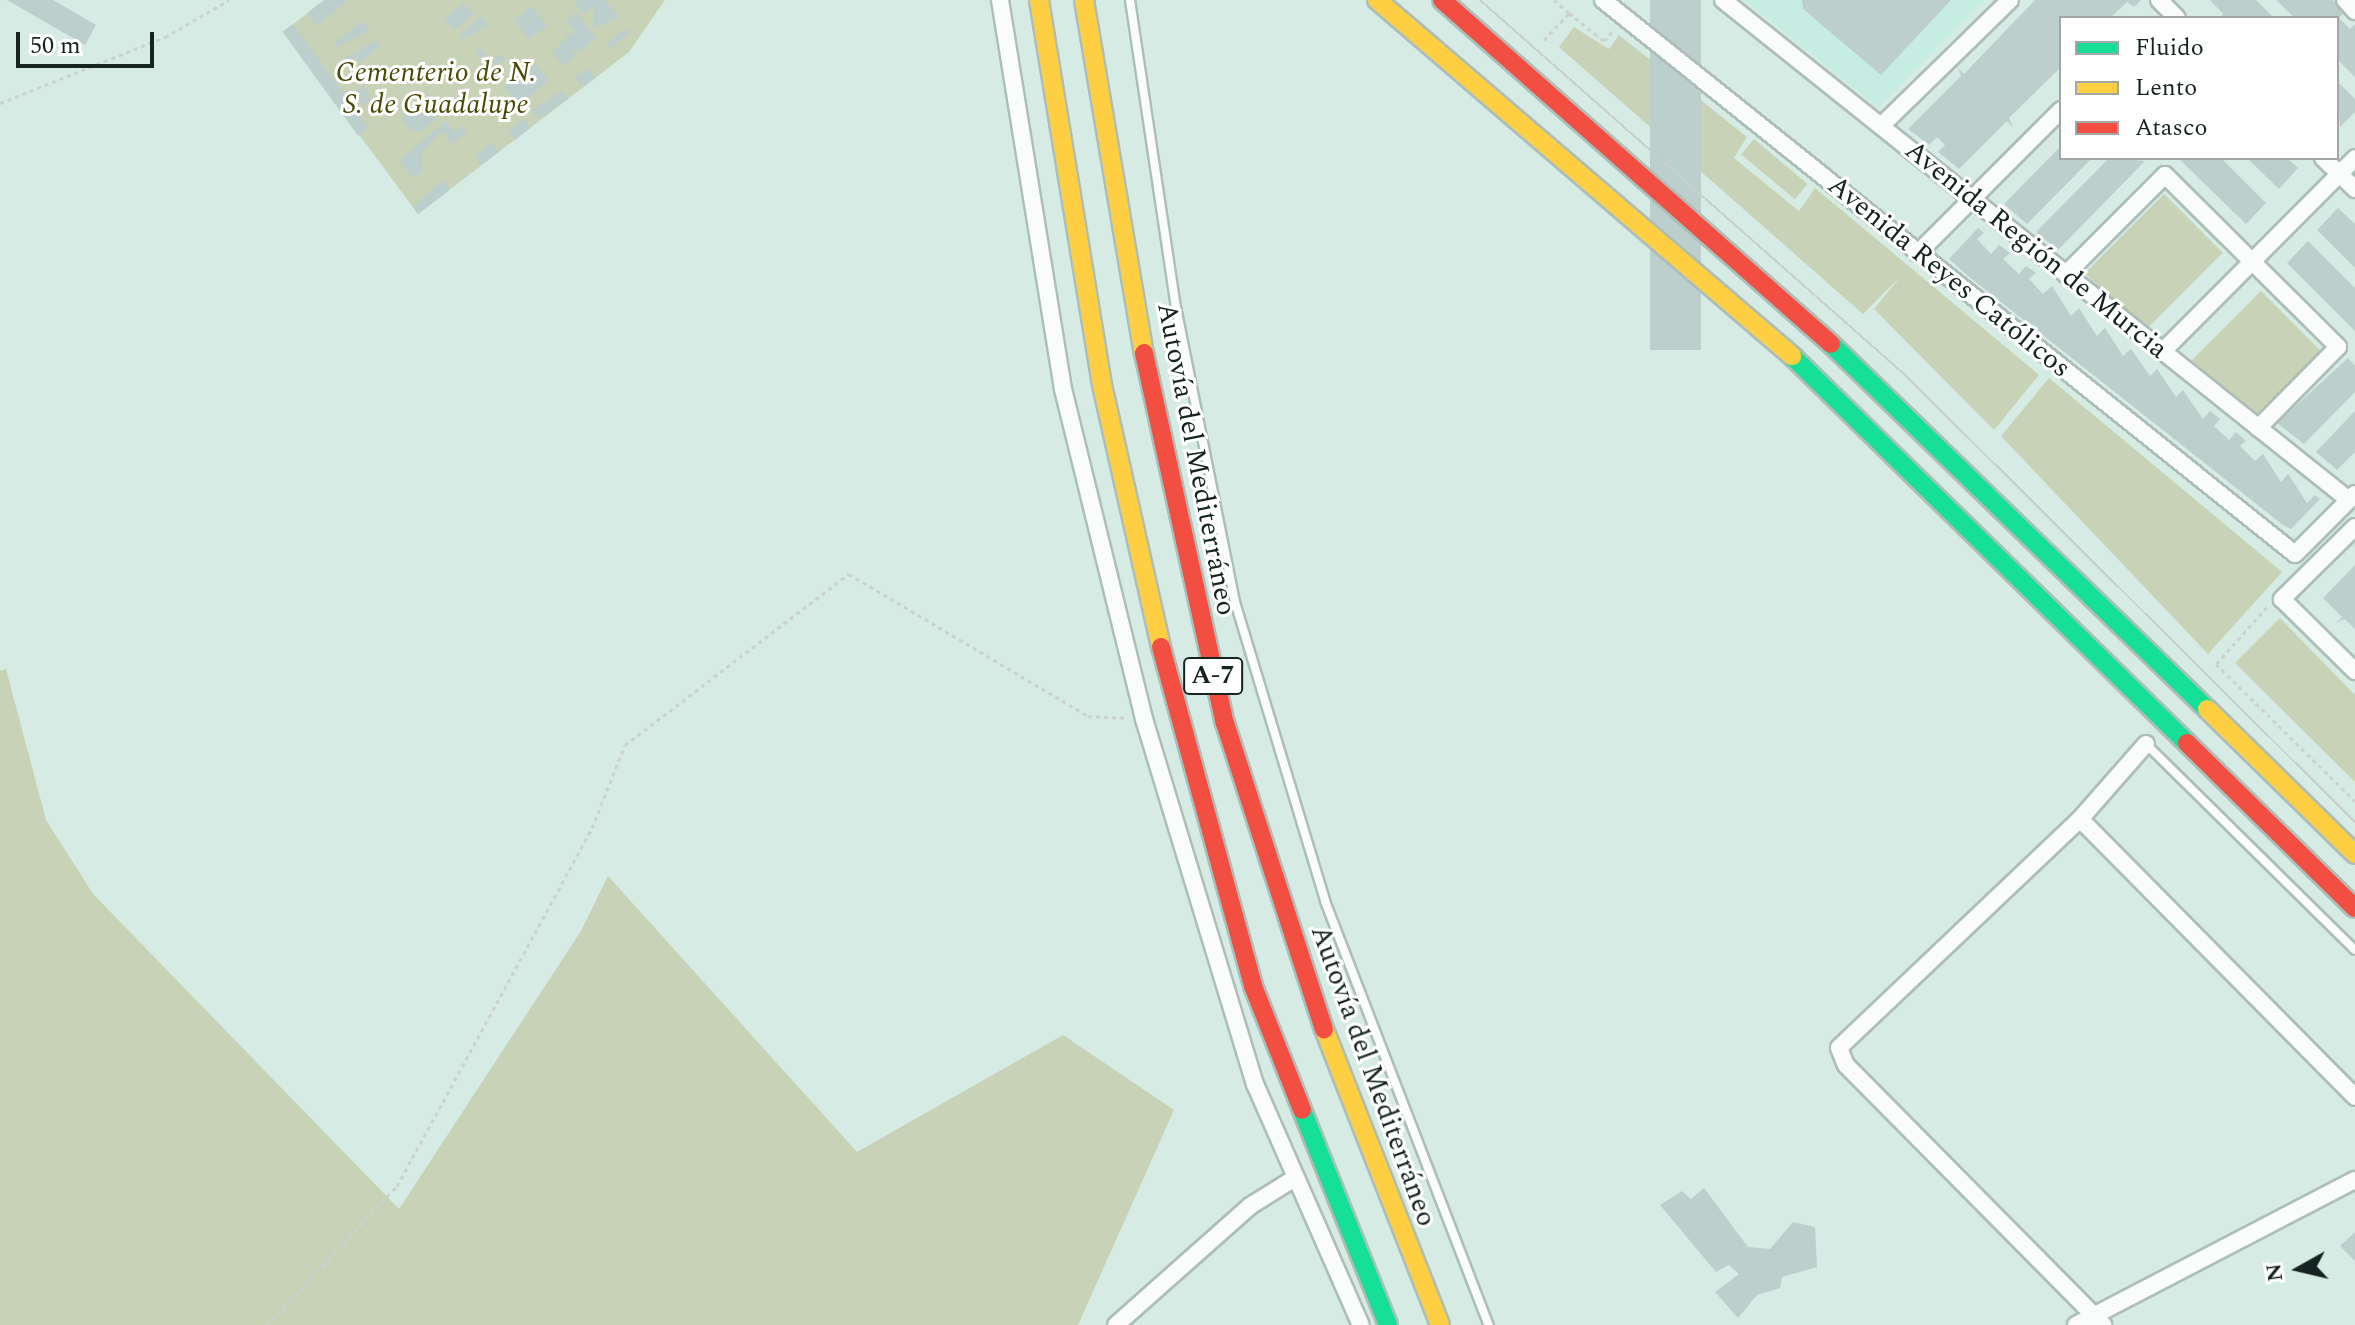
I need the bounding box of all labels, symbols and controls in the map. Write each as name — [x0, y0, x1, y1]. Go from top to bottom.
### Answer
scale bar — [20, 16, 158, 66]
legend — [2059, 16, 2339, 160]
text: 50 m — [30, 28, 81, 64]
text: Fluido — [2135, 30, 2204, 66]
park label: Cementerio de N. S. de Guadalupe — [336, 56, 536, 122]
text: Lento — [2135, 70, 2197, 106]
text: Atasco — [2135, 110, 2207, 146]
street label: Avenida Región de Murcia — [1898, 134, 2174, 366]
street label: Avenida Reyes Católicos — [1821, 169, 2077, 385]
street label: Autovía del Mediterráneo — [1149, 300, 1243, 618]
road number: A-7 — [1183, 654, 1243, 698]
street label: Autovía del Mediterráneo — [1303, 921, 1443, 1231]
north arrow — [2259, 1229, 2339, 1309]
text: N — [2257, 1261, 2292, 1284]

